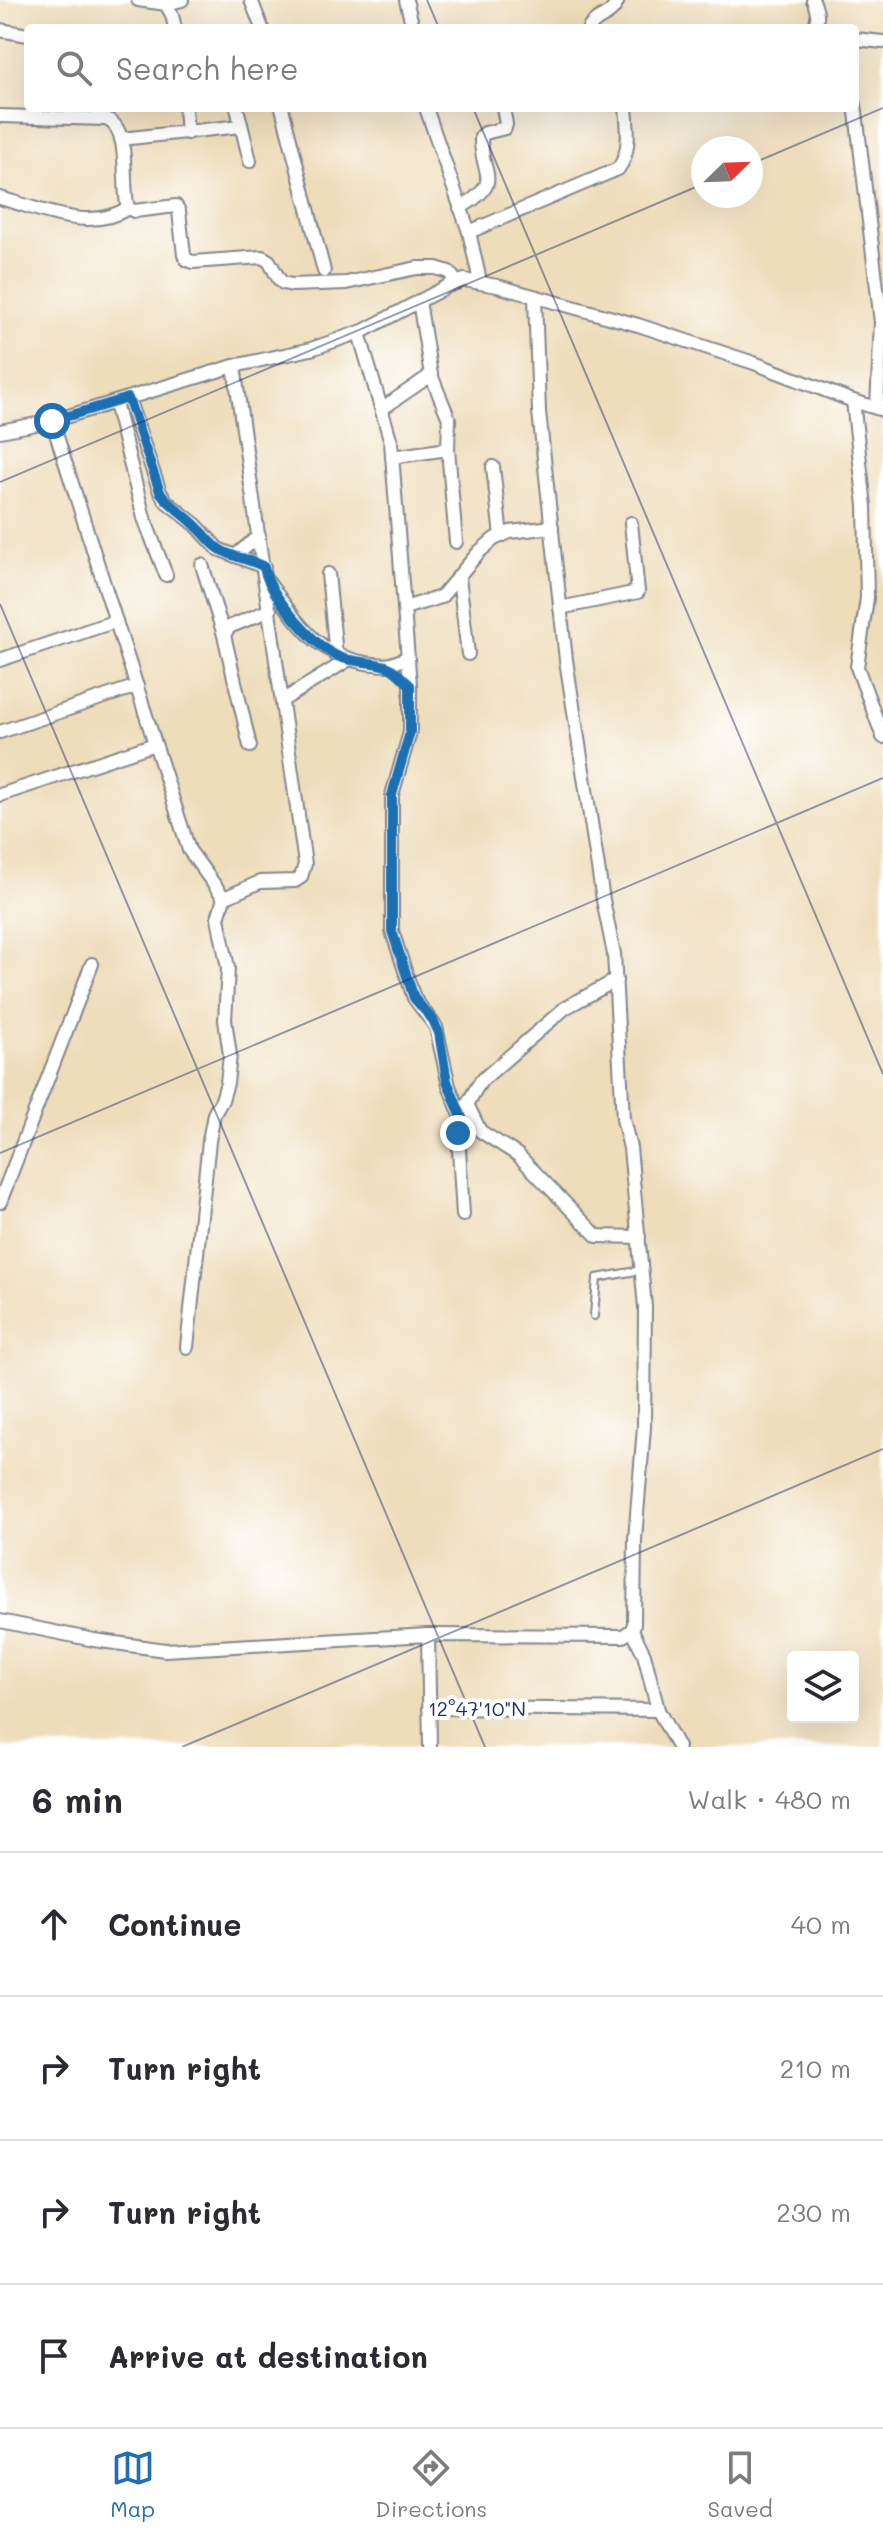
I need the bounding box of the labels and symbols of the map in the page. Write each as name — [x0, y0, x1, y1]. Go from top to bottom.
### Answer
north arrow — [691, 136, 763, 208]
route start — [34, 403, 70, 439]
route end — [440, 1115, 476, 1151]
text: 12°47'10"N — [428, 1695, 526, 1721]

